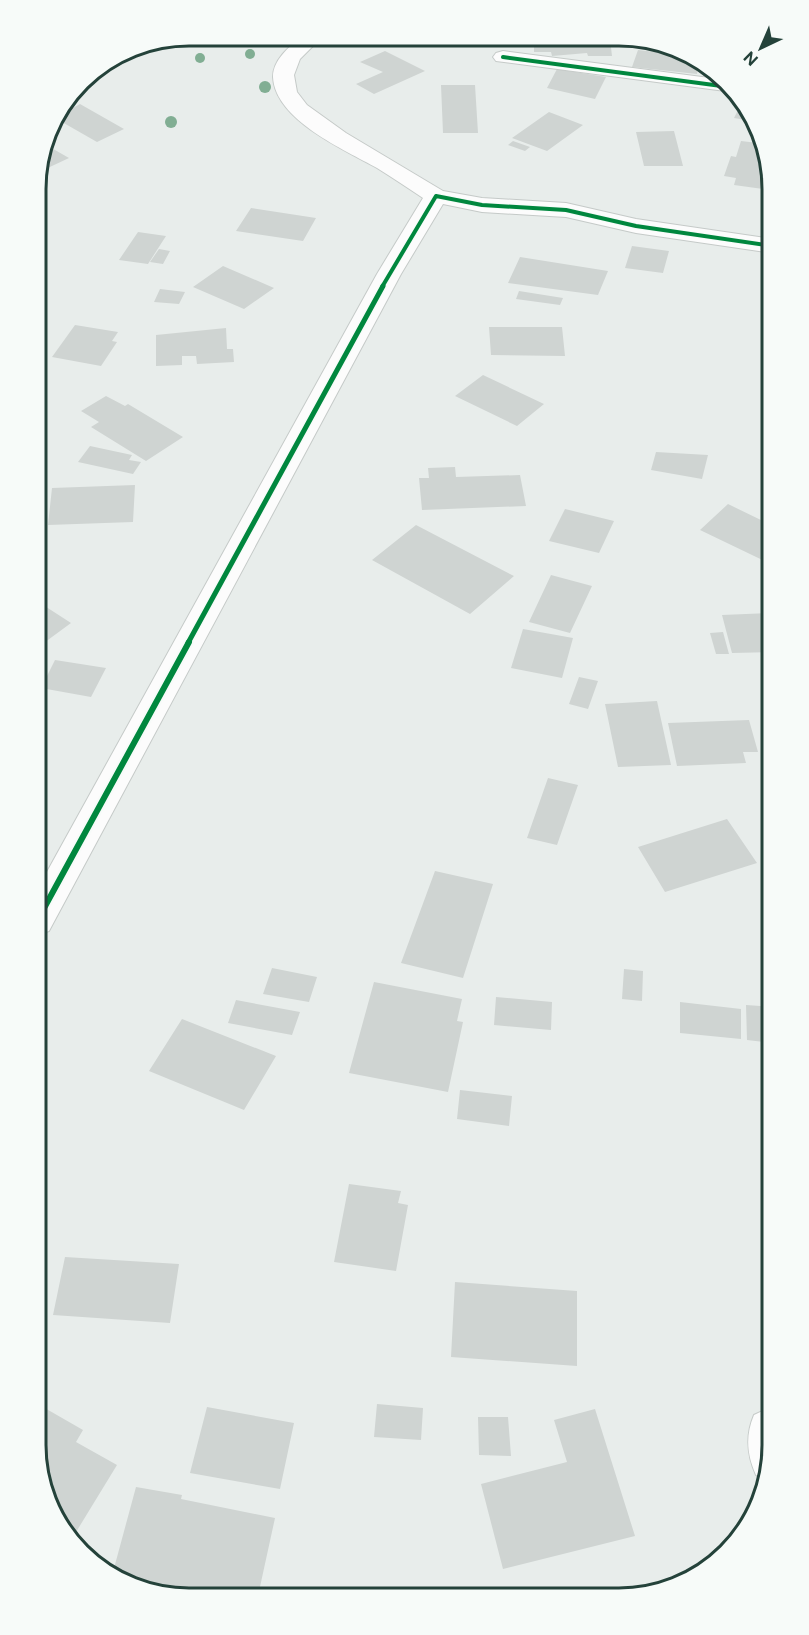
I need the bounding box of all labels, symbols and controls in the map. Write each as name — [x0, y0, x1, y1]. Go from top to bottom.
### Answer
north arrow — [731, 18, 791, 78]
text: N — [740, 47, 762, 70]

